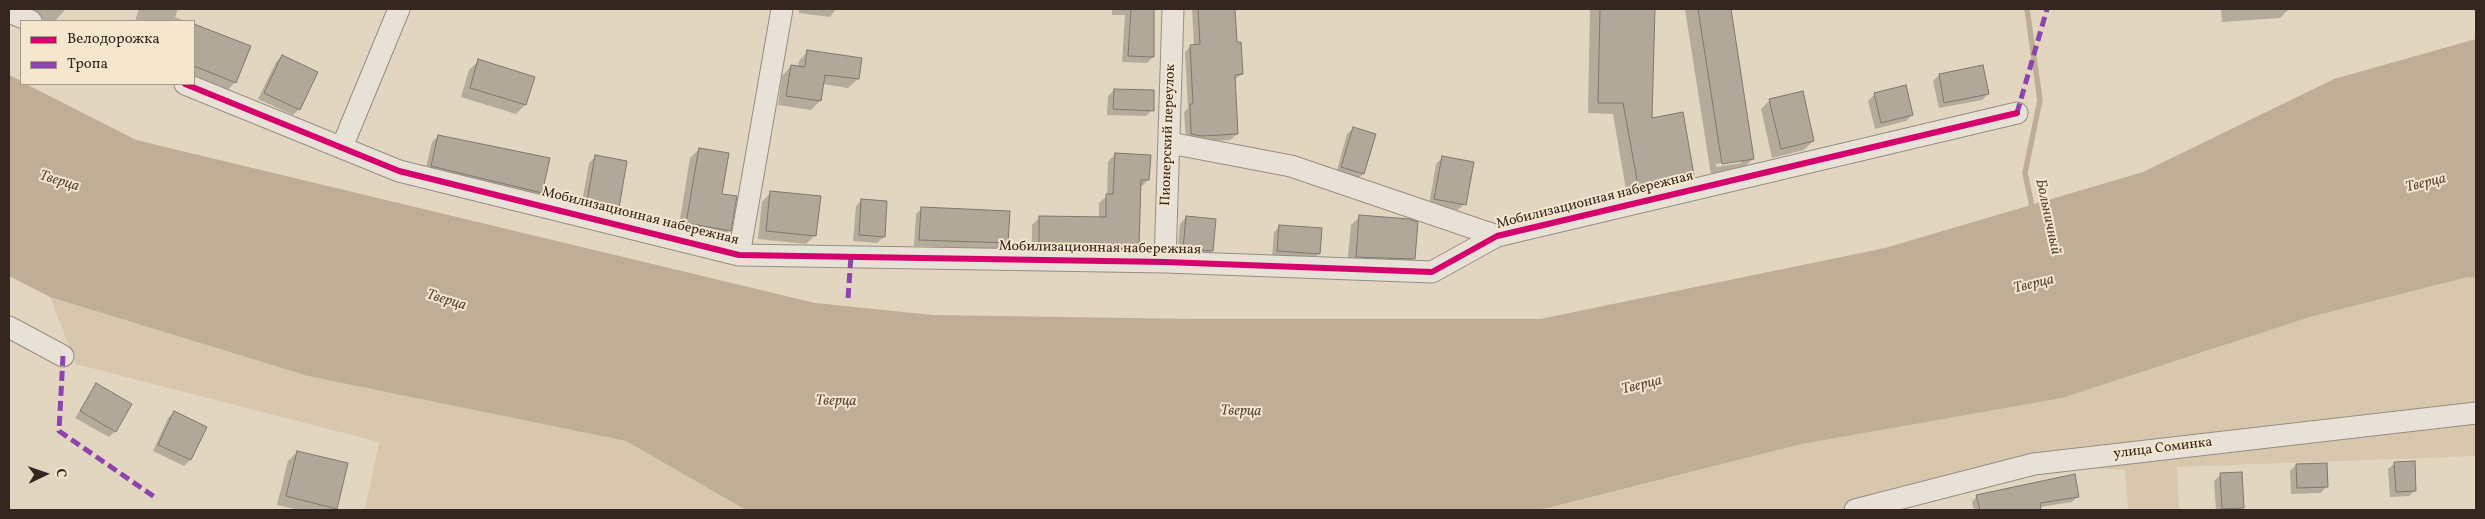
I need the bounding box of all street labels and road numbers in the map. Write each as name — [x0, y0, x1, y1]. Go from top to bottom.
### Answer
street label: Пионерский переулок — [1158, 64, 1180, 206]
street label: Мобилизационная набережная — [1495, 168, 1695, 234]
street label: Мобилизационная набережная — [540, 184, 740, 250]
street label: Мобилизационная набережная — [999, 239, 1201, 259]
street label: улица Соминка — [2113, 435, 2213, 463]

